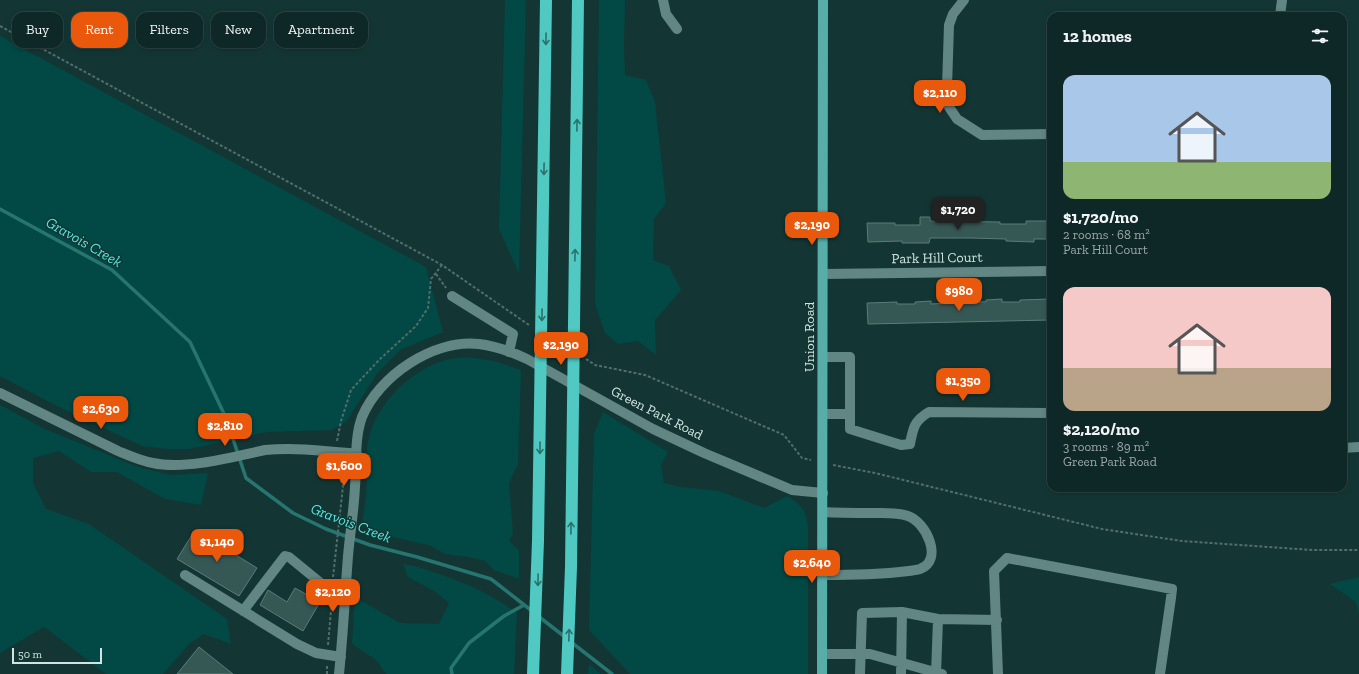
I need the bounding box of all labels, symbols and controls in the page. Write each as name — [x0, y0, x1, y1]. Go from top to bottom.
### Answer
chip: Buy — [12, 12, 63, 48]
chip: Rent — [71, 12, 128, 48]
chip: Filters — [136, 12, 203, 48]
chip: New — [211, 12, 266, 48]
chip: Apartment — [274, 12, 368, 48]
icon: filters — [1309, 25, 1331, 47]
text: 12 homes — [1063, 26, 1132, 46]
one-way arrow — [542, 32, 550, 45]
pin: $2,110 — [907, 80, 973, 114]
text: $2,110 — [923, 85, 957, 100]
icon: home — [1161, 101, 1233, 173]
one-way arrow — [573, 119, 581, 132]
one-way arrow — [540, 162, 548, 175]
pin: $1,720 — [925, 197, 991, 231]
text: $1,720 — [940, 202, 976, 217]
text: $1,720/mo — [1063, 207, 1138, 227]
pin: $2,190 — [779, 212, 845, 246]
water label: Gravois Creek — [43, 213, 125, 271]
text: $2,190 — [794, 217, 830, 232]
text: 2 rooms · 68 m² — [1063, 227, 1150, 242]
text: Park Hill Court — [1063, 242, 1148, 257]
one-way arrow — [572, 249, 579, 262]
street label: Park Hill Court — [891, 249, 984, 267]
pin: $980 — [935, 278, 983, 312]
text: $980 — [945, 283, 973, 298]
street label: Union Road — [801, 302, 818, 372]
one-way arrow — [538, 308, 546, 321]
icon: home — [1161, 313, 1233, 385]
pin: $2,190 — [528, 332, 594, 366]
text: $2,190 — [543, 337, 579, 352]
pin: $1,350 — [930, 368, 996, 402]
text: $1,350 — [945, 373, 981, 388]
street label: Green Park Road — [608, 383, 706, 444]
pin: $2,630 — [68, 396, 134, 430]
text: $2,630 — [82, 401, 120, 416]
pin: $2,810 — [192, 413, 258, 447]
text: $2,810 — [207, 418, 243, 433]
text: $2,120/mo — [1063, 419, 1140, 439]
text: 3 rooms · 89 m² — [1063, 439, 1149, 454]
one-way arrow — [536, 441, 544, 454]
pin: $1,600 — [311, 453, 377, 487]
text: Green Park Road — [1063, 454, 1157, 469]
text: $1,600 — [326, 458, 362, 473]
water label: Gravois Creek — [308, 499, 394, 547]
one-way arrow — [567, 522, 575, 535]
pin: $1,140 — [184, 529, 250, 563]
text: $1,140 — [200, 534, 234, 549]
pin: $2,640 — [779, 550, 845, 584]
text: $2,640 — [793, 555, 831, 570]
one-way arrow — [534, 573, 541, 586]
pin: $2,120 — [300, 579, 366, 613]
text: $2,120 — [315, 584, 351, 599]
one-way arrow — [565, 629, 572, 642]
scale bar — [12, 646, 102, 665]
text: 50 m — [18, 648, 42, 661]

